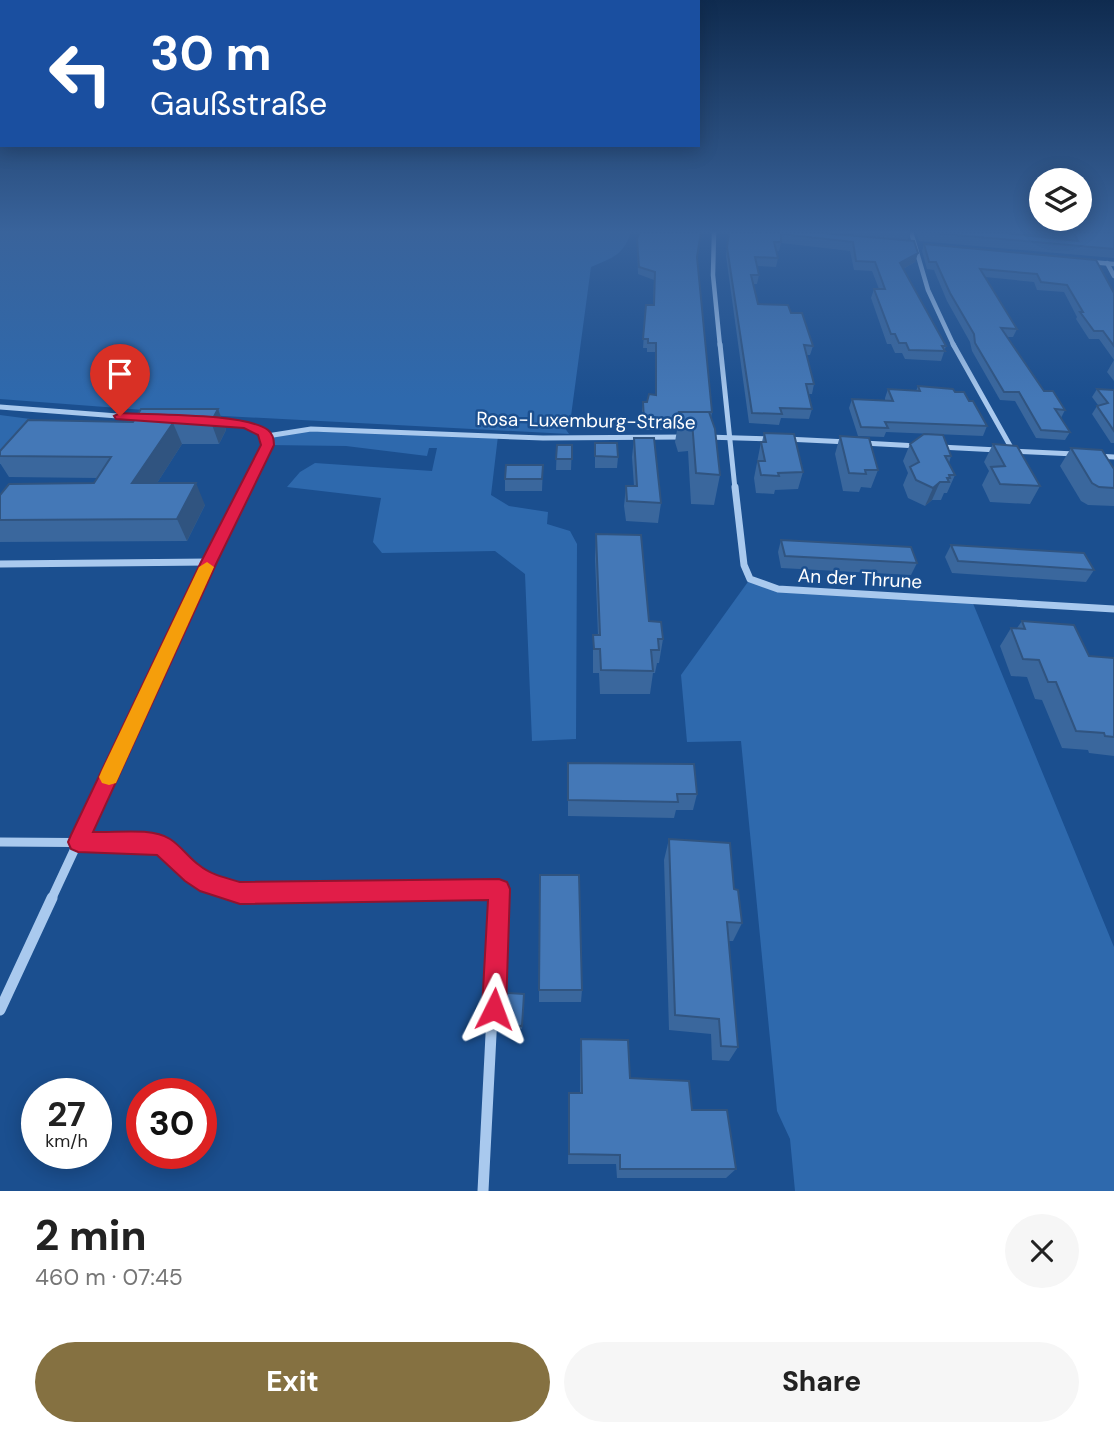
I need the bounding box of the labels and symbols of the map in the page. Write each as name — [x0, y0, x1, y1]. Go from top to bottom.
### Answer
pin — [90, 344, 150, 416]
street label: Rosa-Luxemburg-Straße — [476, 406, 696, 435]
street label: An der Thrune — [797, 563, 923, 594]
position arrow — [457, 972, 531, 1046]
speed limit sign: 30 — [126, 1078, 217, 1169]

